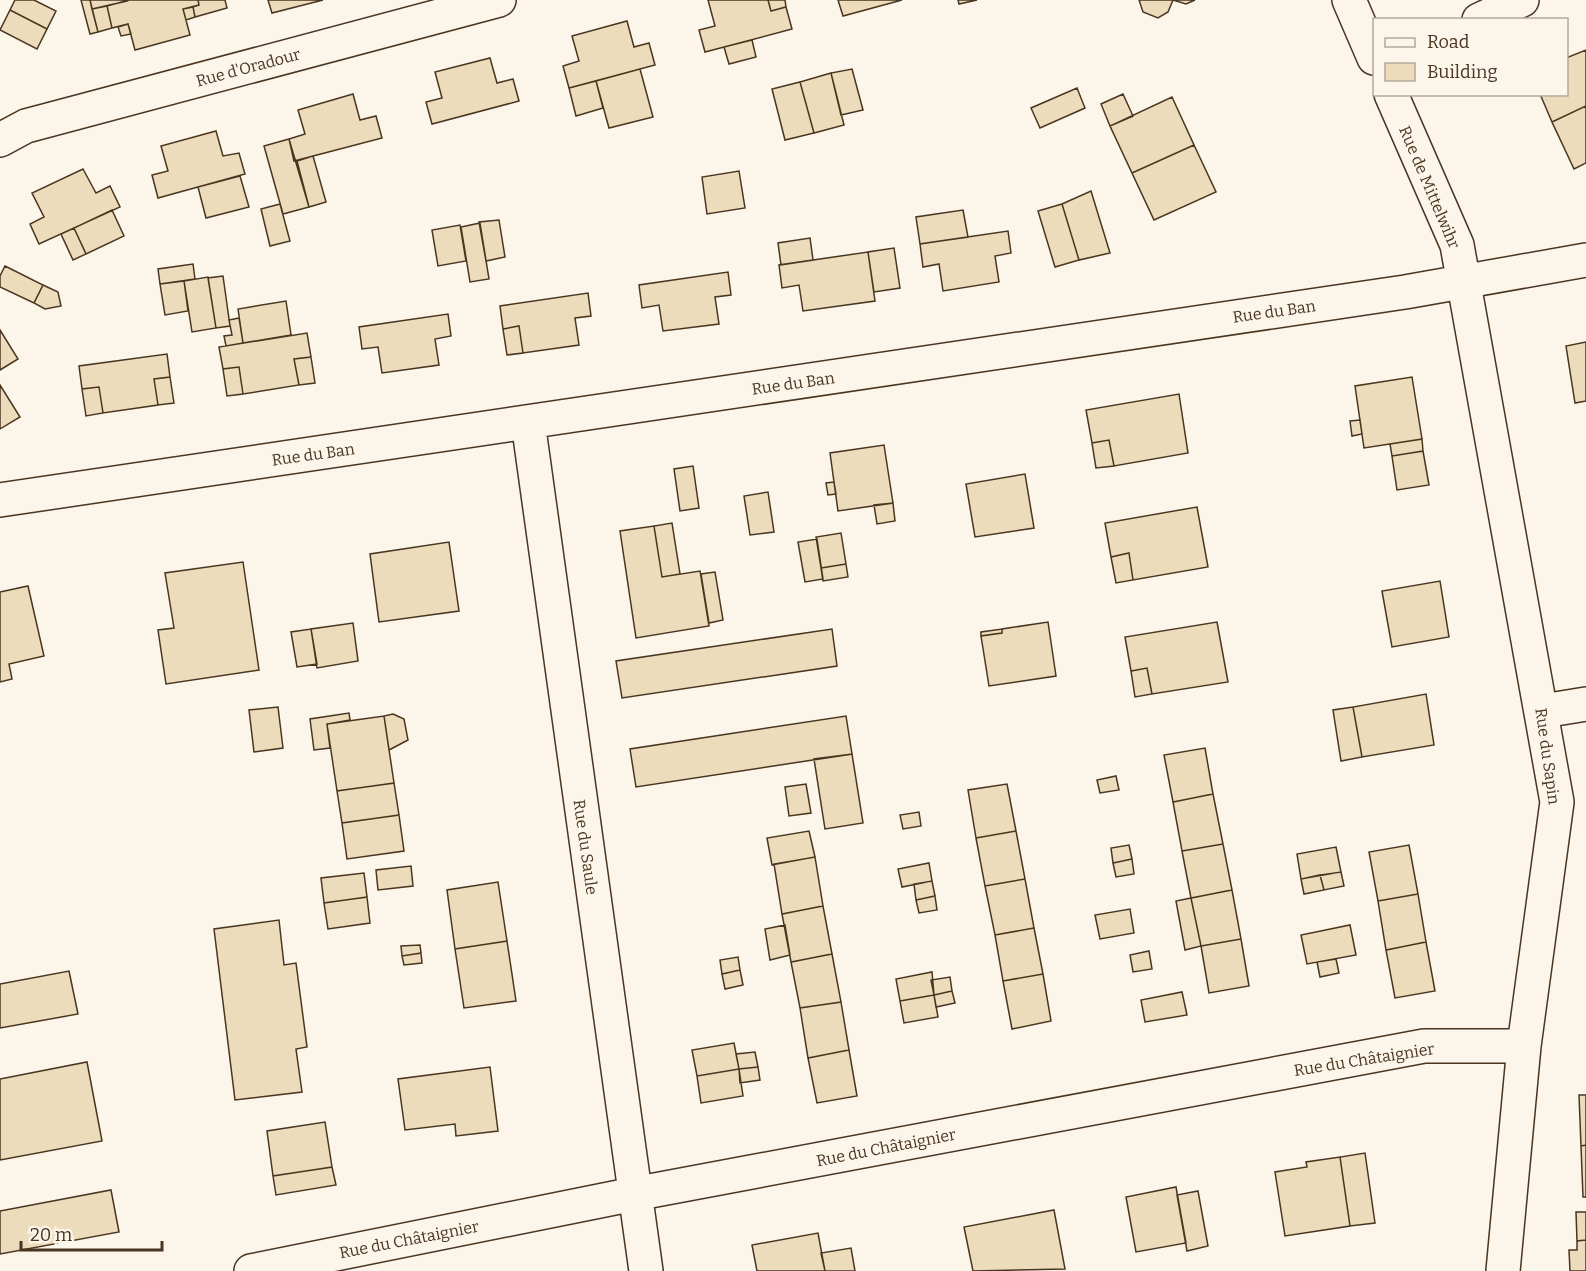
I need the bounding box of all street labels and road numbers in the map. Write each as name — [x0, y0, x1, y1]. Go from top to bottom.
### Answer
street label: Rue d'Oradour — [194, 44, 302, 91]
street label: Rue de Mittelwihr — [1395, 123, 1464, 251]
street label: Rue du Ban — [1231, 296, 1317, 327]
street label: Rue du Ban — [750, 368, 836, 399]
street label: Rue du Ban — [270, 439, 356, 470]
street label: Rue du Sapin — [1531, 707, 1564, 805]
street label: Rue du Saule — [569, 798, 602, 896]
street label: Rue du Châtaignier — [1293, 1039, 1436, 1080]
street label: Rue du Châtaignier — [815, 1125, 958, 1170]
street label: Rue du Châtaignier — [338, 1217, 481, 1262]

